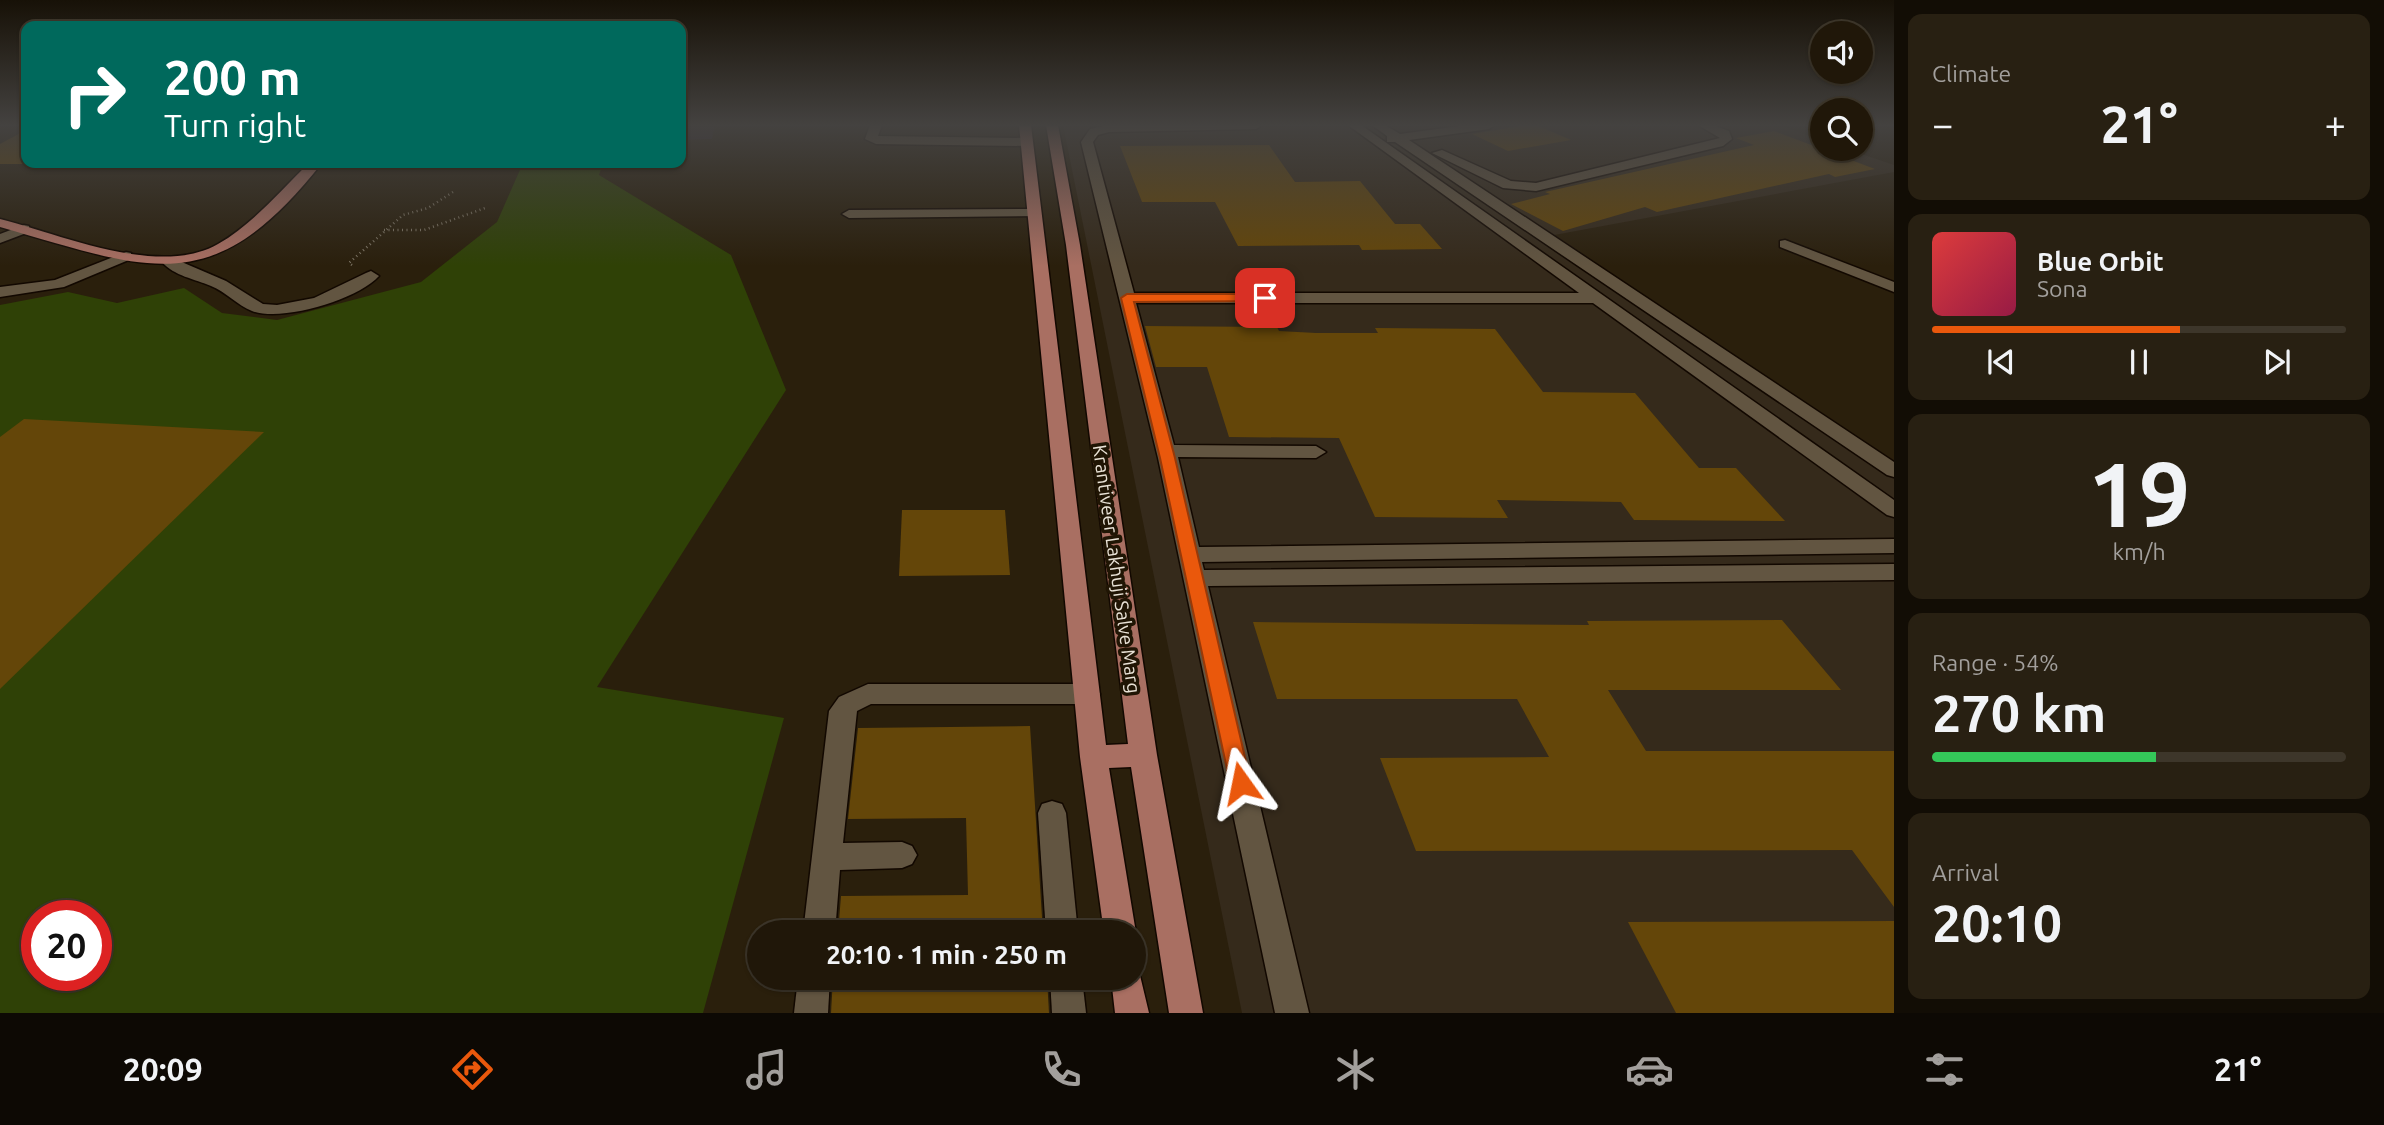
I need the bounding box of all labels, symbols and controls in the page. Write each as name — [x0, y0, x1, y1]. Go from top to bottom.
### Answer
map controls — [1810, 21, 1873, 161]
button: sound — [1810, 21, 1873, 84]
icon: right — [49, 49, 140, 140]
text: 200 m — [164, 49, 301, 104]
text: Climate — [1932, 61, 2011, 86]
text: 21° — [2100, 95, 2178, 153]
button: search — [1810, 98, 1873, 161]
text: − — [1932, 103, 1953, 145]
text: + — [2325, 103, 2346, 145]
text: Turn right — [164, 107, 306, 143]
text: Blue Orbit — [2037, 247, 2164, 276]
pin — [1235, 268, 1295, 328]
text: Sona — [2037, 276, 2087, 301]
icon: arrive — [1246, 279, 1284, 317]
icon: previous — [1982, 343, 2020, 381]
icon: pause — [2120, 343, 2158, 381]
icon: next — [2258, 343, 2296, 381]
text: 19 — [2088, 442, 2190, 544]
street label: Krantiveer Lakhuji Salve Marg — [1089, 443, 1145, 695]
text: km/h — [2112, 539, 2166, 564]
text: Range · 54% — [1932, 650, 2059, 675]
text: 270 km — [1932, 684, 2106, 742]
position arrow — [1204, 746, 1278, 820]
text: Arrival — [1932, 860, 1999, 885]
text: 20:10 — [1932, 894, 2062, 952]
speed limit sign: 20 — [21, 900, 112, 991]
text: 20:10 · 1 min · 250 m — [826, 940, 1067, 969]
icon: directions — [448, 1045, 497, 1094]
icon: music — [742, 1045, 791, 1094]
icon: phone — [1037, 1045, 1086, 1094]
icon: climate — [1331, 1045, 1380, 1094]
icon: car — [1625, 1045, 1674, 1094]
icon: filters — [1920, 1045, 1969, 1094]
text: 20:09 — [123, 1051, 203, 1087]
text: 21° — [2214, 1051, 2261, 1087]

